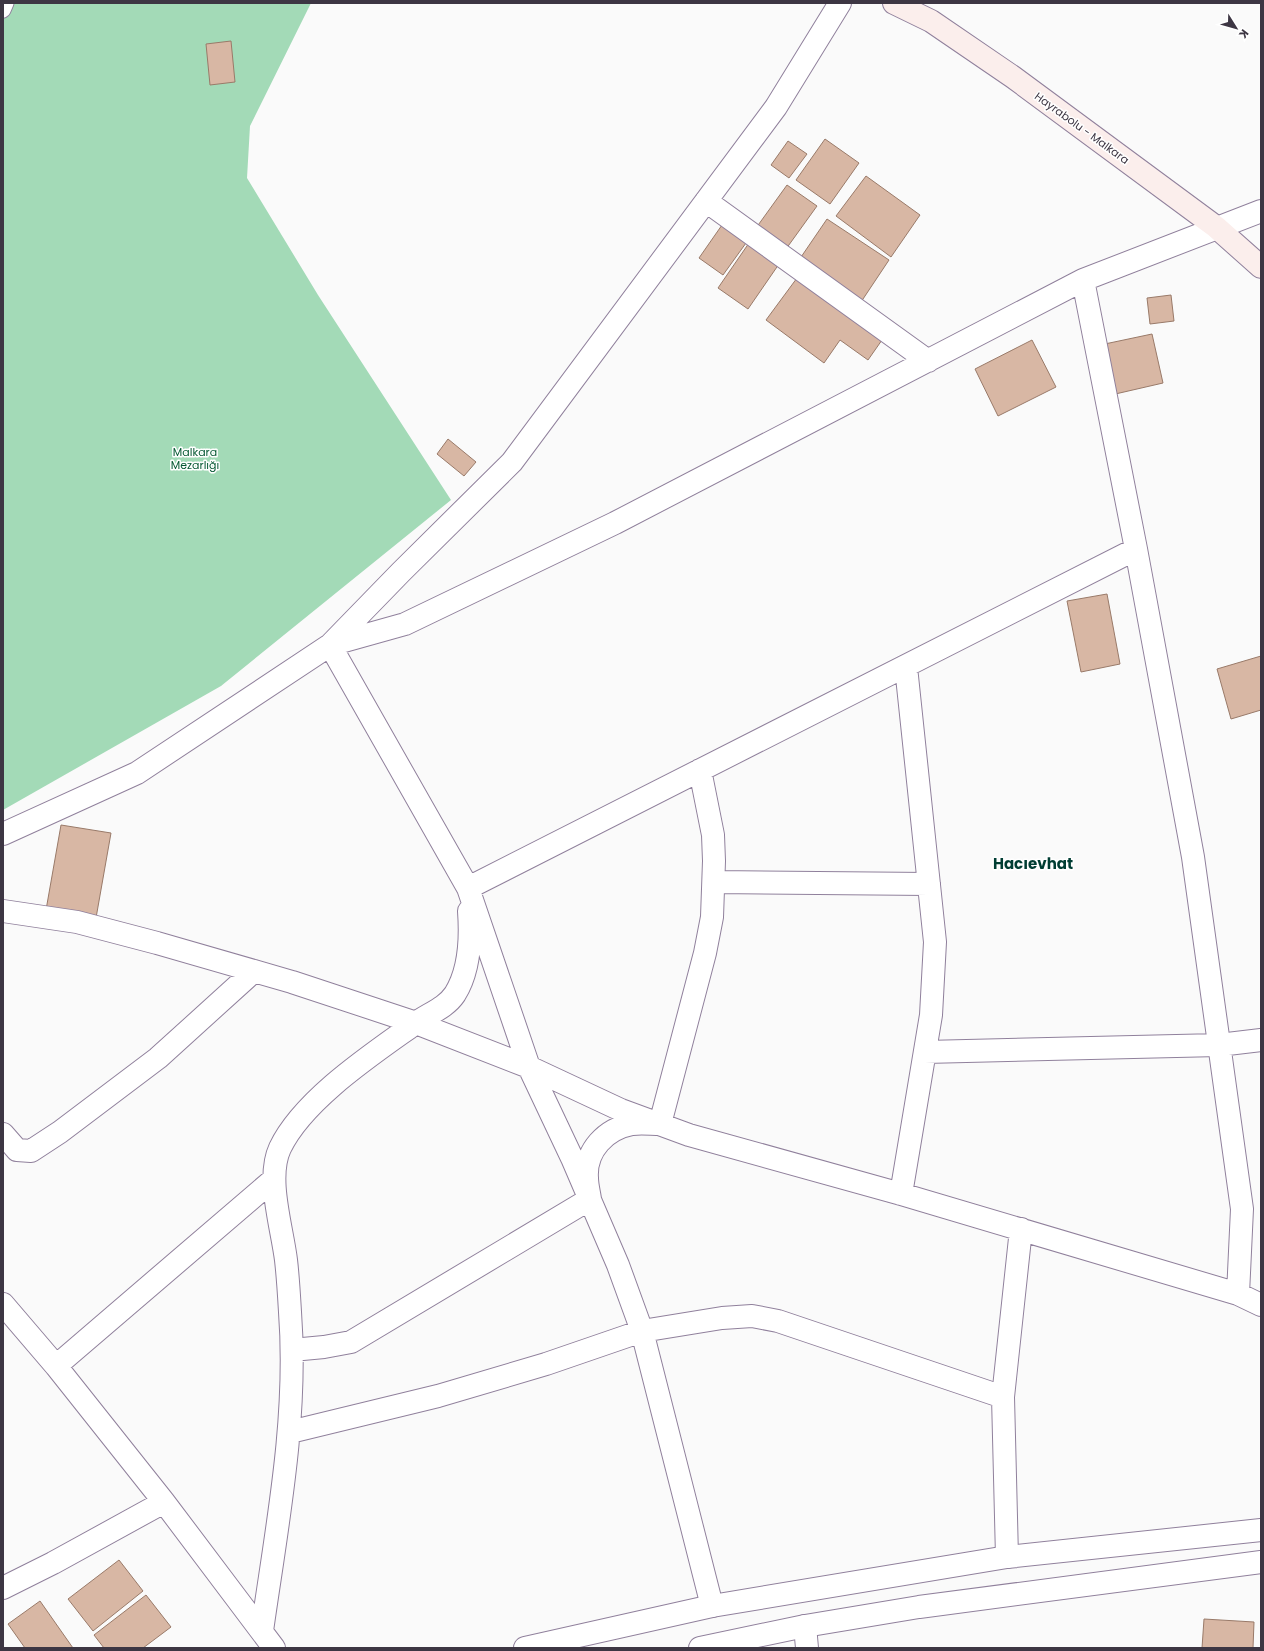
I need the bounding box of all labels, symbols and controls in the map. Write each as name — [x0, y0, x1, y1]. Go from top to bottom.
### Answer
north arrow — [1216, 8, 1256, 48]
text: K — [1235, 26, 1253, 42]
street label: Hayrabolu - Malkara — [1032, 88, 1132, 168]
park label: Malkara Mezarlığı — [171, 444, 219, 473]
district label: Hacıevhat — [993, 853, 1073, 874]

